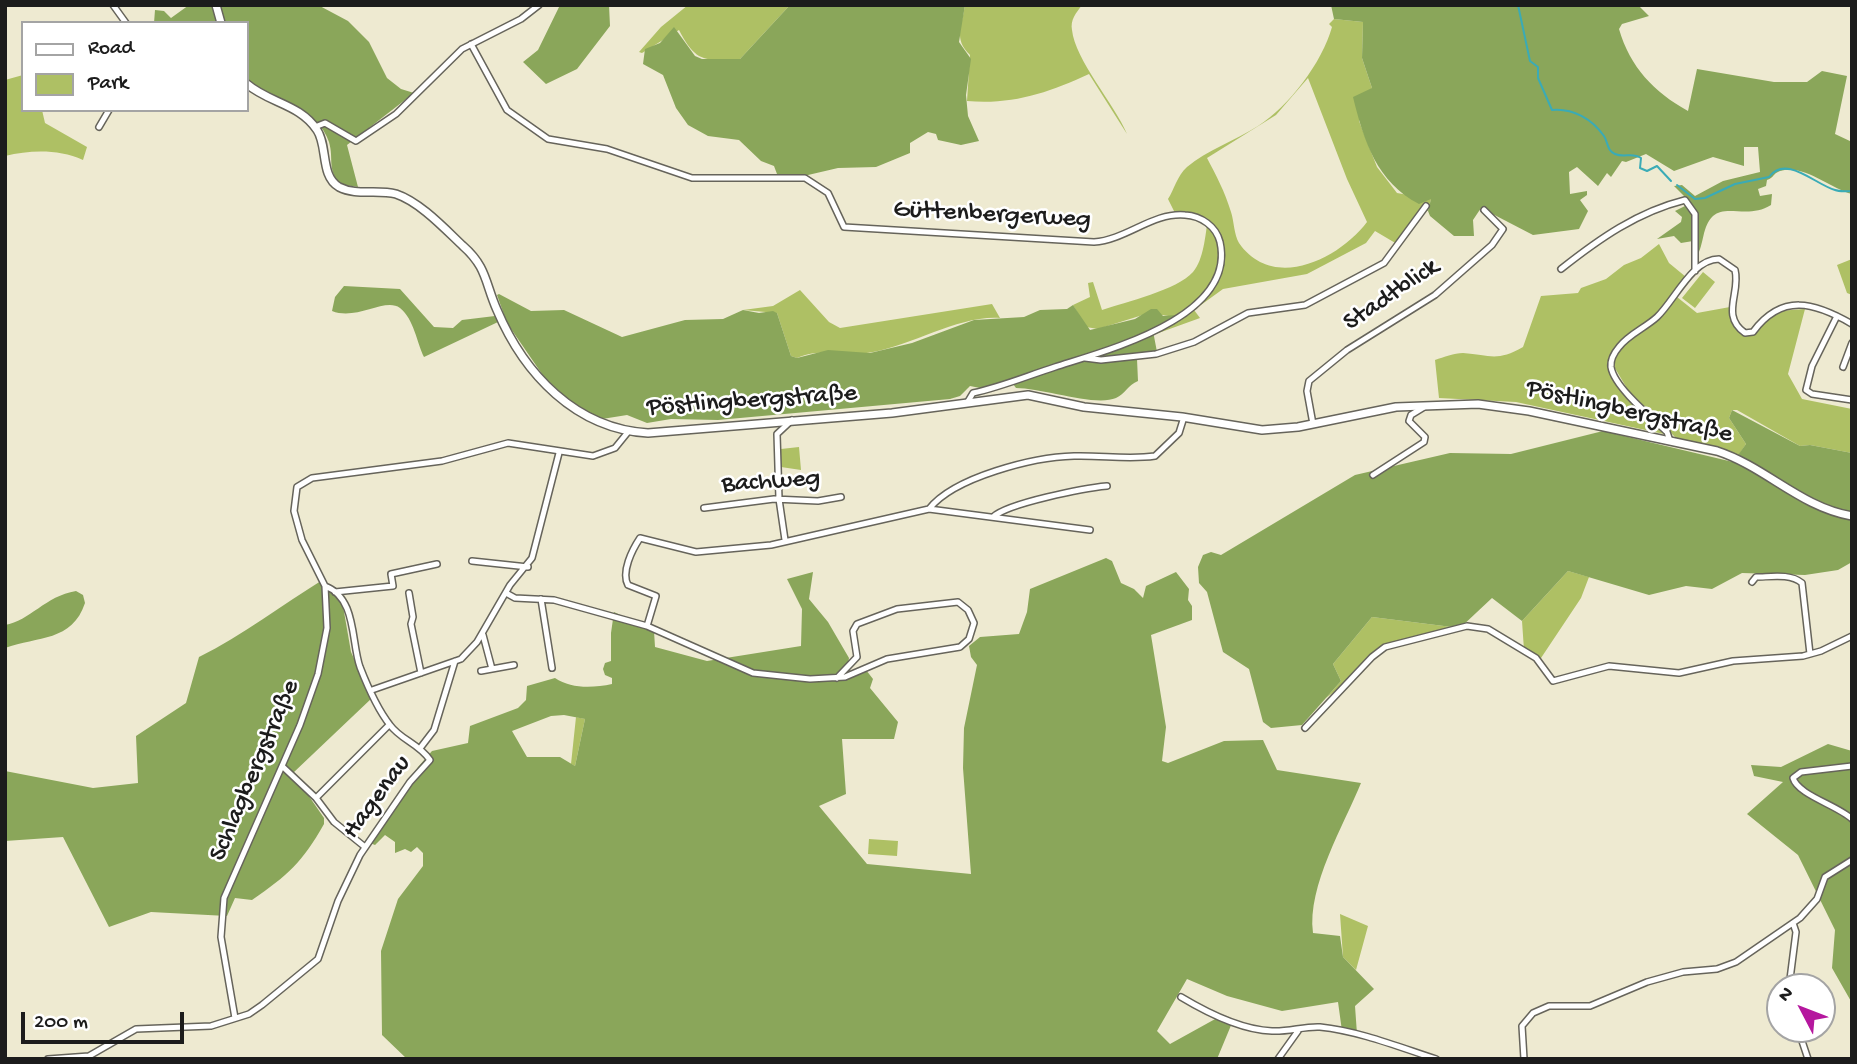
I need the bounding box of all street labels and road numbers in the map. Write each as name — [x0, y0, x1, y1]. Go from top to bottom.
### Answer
street label: Güttenbergerweg — [892, 195, 1092, 237]
street label: Stadtblick — [1338, 253, 1446, 339]
street label: Pöstlingbergstraße — [1523, 374, 1735, 452]
street label: Pöstlingbergstraße — [646, 379, 858, 425]
street label: Bachweg — [721, 464, 821, 502]
street label: Schlagbergstraße — [204, 676, 308, 866]
street label: Hagenau — [337, 750, 419, 846]

